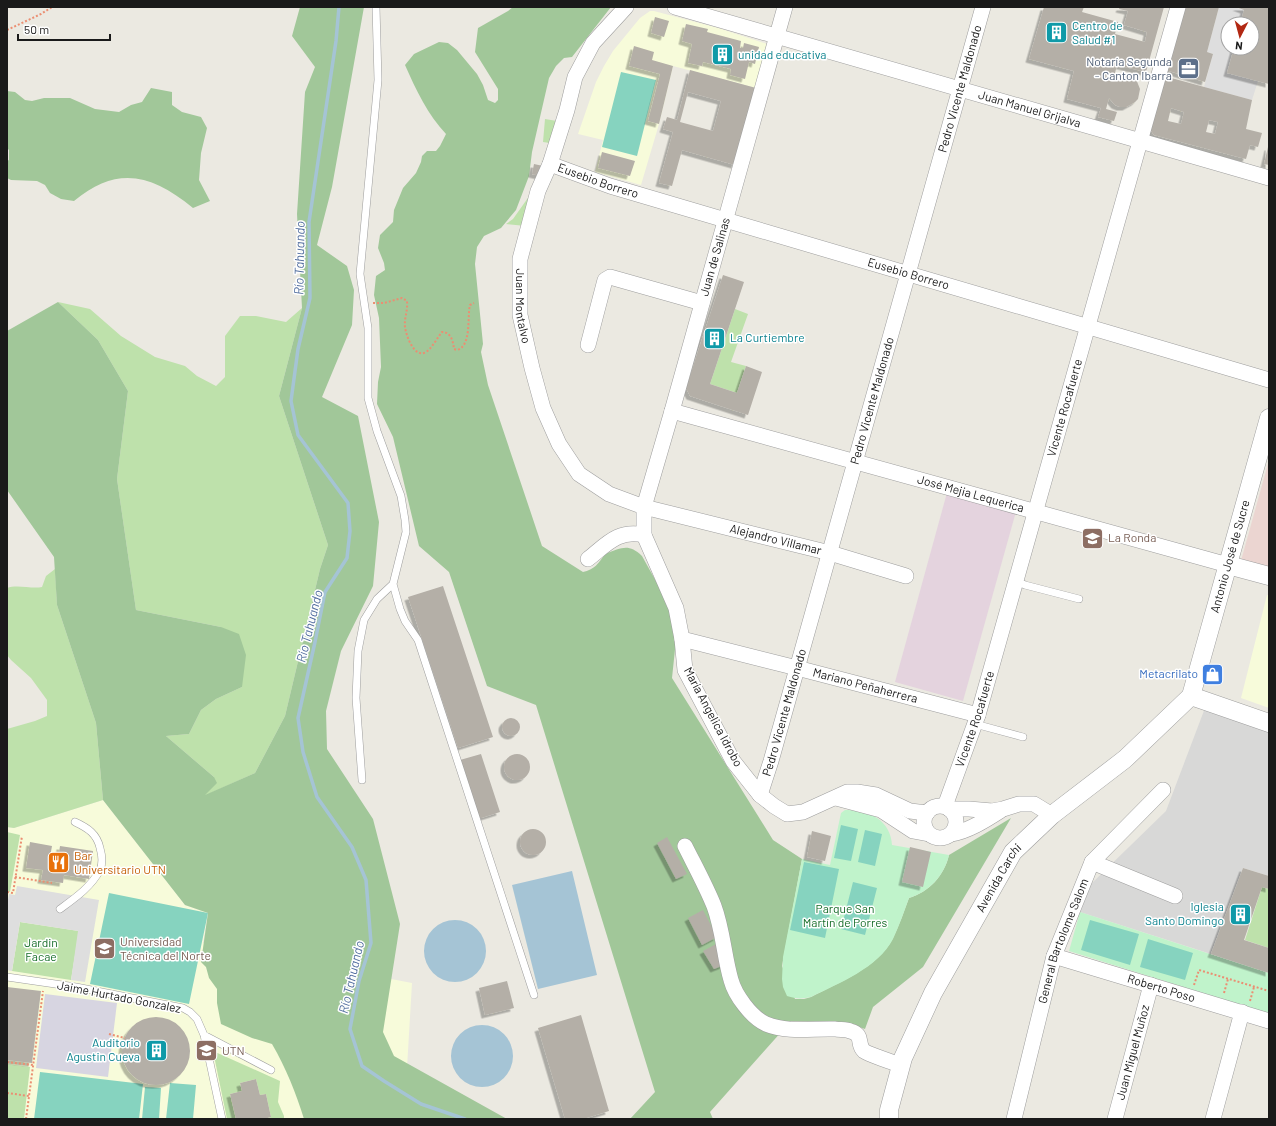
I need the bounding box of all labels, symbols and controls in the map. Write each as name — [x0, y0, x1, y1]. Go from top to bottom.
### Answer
scale bar — [18, 16, 110, 42]
north arrow — [1220, 16, 1260, 56]
place label: Centro de Salud #1 — [1072, 18, 1123, 46]
building icon: Centro de Salud #1 — [1044, 20, 1070, 46]
text: 50 m — [24, 22, 49, 36]
street label: Pedro Vicente Maldonado — [934, 23, 984, 154]
text: N — [1235, 40, 1243, 53]
building icon: unidad educativa — [710, 42, 736, 68]
place label: unidad educativa — [738, 47, 826, 61]
place label: Notaría Segunda - Canton Ibarra — [1086, 54, 1172, 82]
office icon: Notaría Segunda - Canton Ibarra — [1175, 56, 1201, 82]
street label: Juan Manuel Grijalva — [977, 87, 1083, 130]
street label: Eusebio Borrero — [556, 160, 640, 200]
street label: Juan de Salinas — [696, 216, 732, 298]
water label: Río Tahuando — [290, 221, 308, 295]
street label: Eusebio Borrero — [866, 254, 951, 292]
street label: Juan Montalvo — [514, 269, 534, 345]
building icon: La Curtiembre — [701, 325, 727, 351]
place label: La Curtiembre — [730, 330, 805, 344]
street label: Pedro Vicente Maldonado — [847, 335, 896, 466]
street label: Vicente Rocafuerte — [1043, 357, 1084, 458]
street label: José Mejia Lequerica — [916, 471, 1026, 514]
street label: Antonio José de Sucre — [1207, 498, 1252, 614]
street label: Alejandro Villamar — [729, 520, 824, 557]
school or university icon: La Ronda — [1079, 525, 1105, 551]
place label: La Ronda — [1108, 530, 1156, 544]
water label: Río Tahuando — [292, 588, 326, 664]
street label: Pedro Vicente Maldonado — [759, 647, 808, 778]
shop icon: Metacrilato — [1200, 661, 1226, 687]
street label: María Angelica Idrobo — [682, 664, 746, 769]
street label: Mariano Peñaherrera — [811, 664, 919, 705]
place label: Metacrilato — [1139, 666, 1198, 680]
street label: Vicente Rocafuerte — [952, 669, 996, 769]
street label: Avenida Carchi — [972, 840, 1024, 914]
place label: Bar Universitario UTN — [74, 848, 166, 876]
restaurant icon: Bar Universitario UTN — [46, 850, 72, 876]
street label: General Bartolome Salom — [1035, 876, 1091, 1005]
place label: Iglesia Santo Domingo — [1145, 899, 1224, 927]
park label: Parque San Martín de Porres — [803, 901, 887, 929]
building icon: Iglesia Santo Domingo — [1227, 901, 1253, 927]
place label: Universidad Técnica del Norte — [120, 934, 211, 962]
park label: Jardin Facae — [24, 935, 58, 963]
school or university icon: Universidad Técnica del Norte — [92, 936, 118, 962]
water label: Río Tahuando — [335, 939, 367, 1015]
street label: Roberto Poso — [1126, 971, 1197, 1004]
street label: Jaime Hurtado Gonzalez — [56, 977, 182, 1015]
street label: Juan Miguel Muñoz — [1112, 1003, 1151, 1101]
place label: Auditorio Agustin Cueva — [66, 1035, 140, 1063]
building icon: Auditorio Agustin Cueva — [143, 1037, 169, 1063]
school or university icon: UTN — [194, 1038, 220, 1064]
place label: UTN — [222, 1043, 245, 1057]

